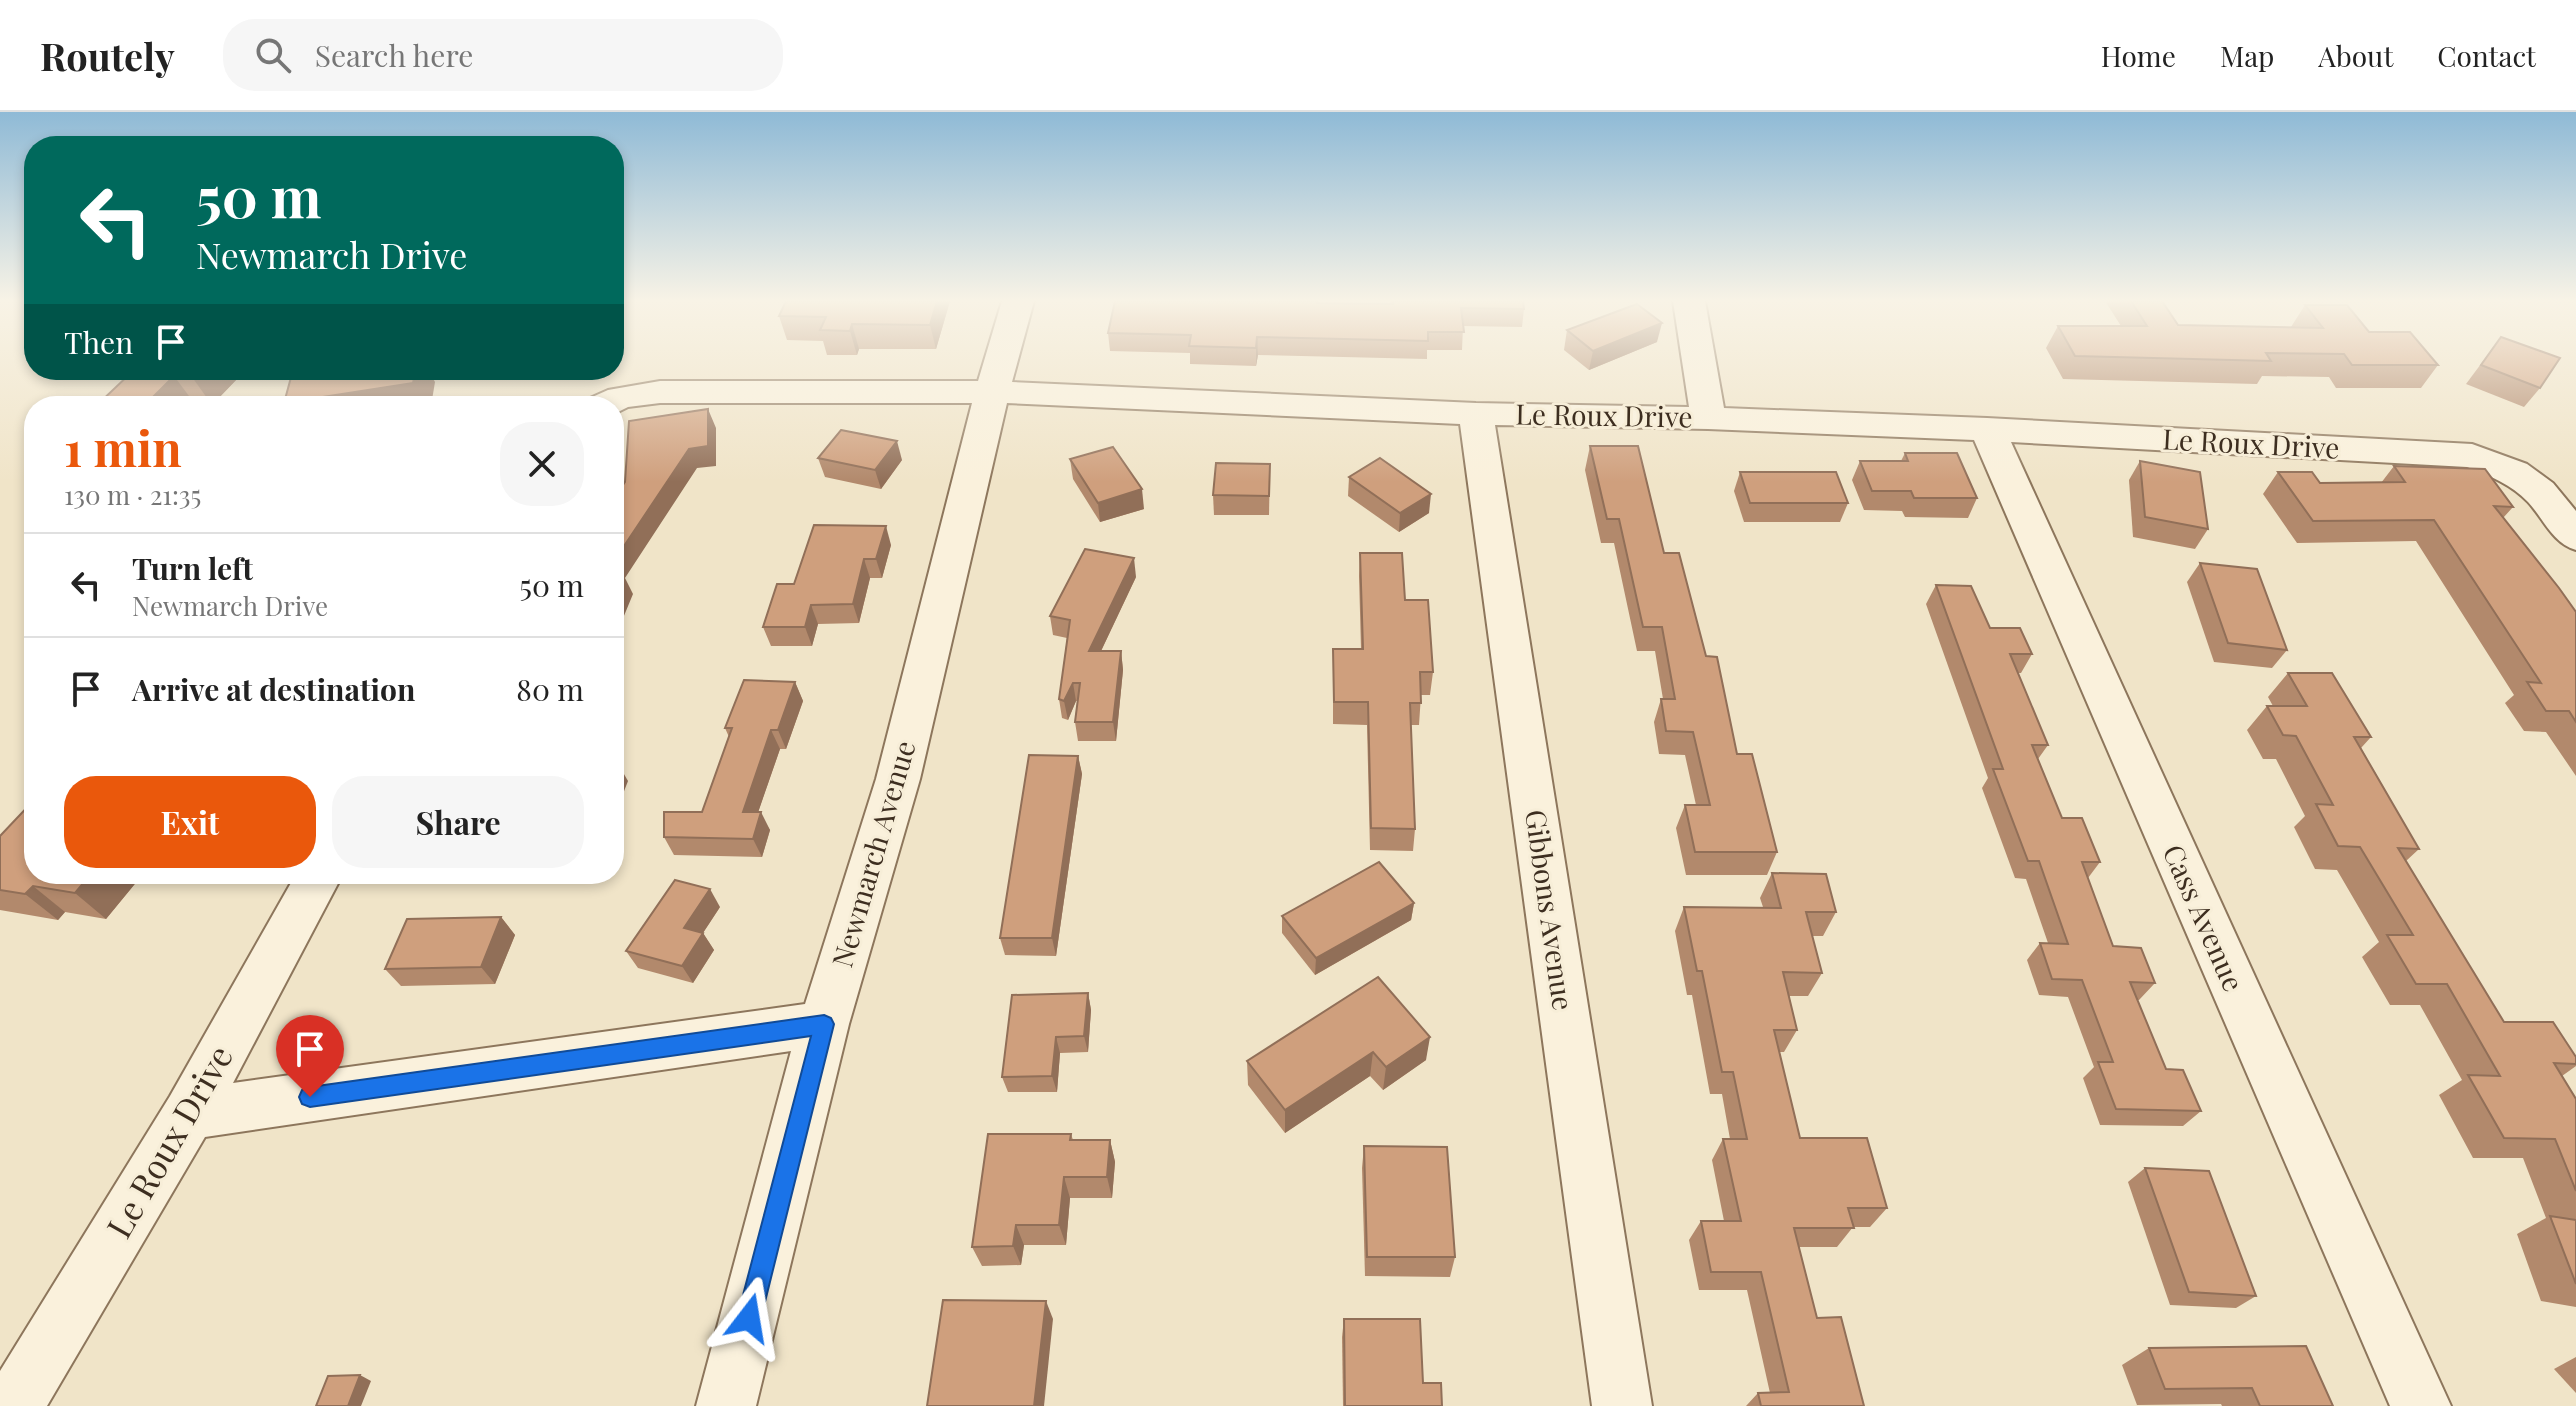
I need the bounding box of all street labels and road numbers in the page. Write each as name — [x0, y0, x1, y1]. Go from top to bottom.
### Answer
street label: Le Roux Drive — [1515, 394, 1693, 435]
street label: Le Roux Drive — [2162, 419, 2340, 466]
street label: Newmarch Avenue — [823, 736, 923, 971]
street label: Gibbons Avenue — [1518, 807, 1583, 1013]
street label: Cass Avenue — [2156, 838, 2253, 996]
street label: Le Roux Drive — [95, 1036, 242, 1246]

